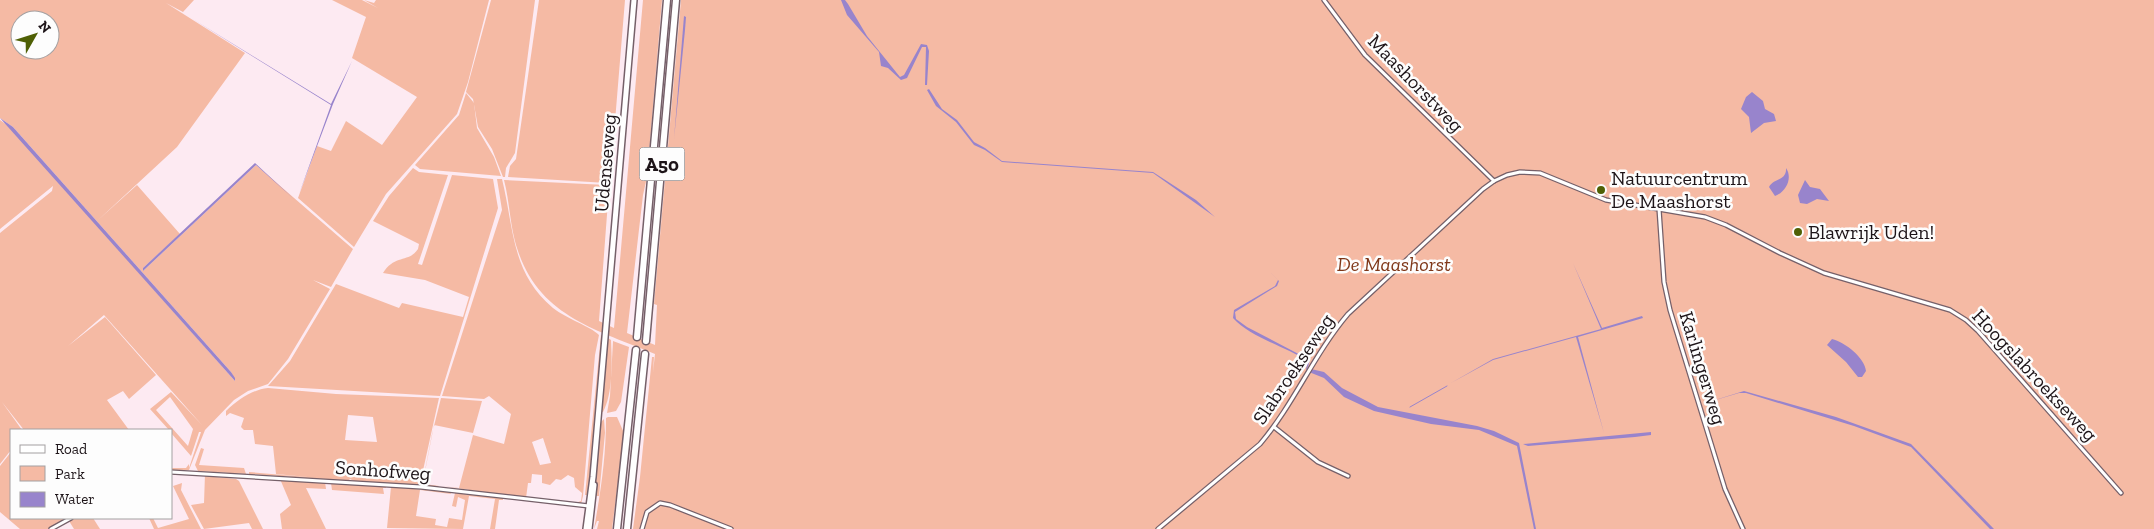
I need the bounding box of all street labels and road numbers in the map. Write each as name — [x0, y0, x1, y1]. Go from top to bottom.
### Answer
street label: Maashorstweg — [1363, 29, 1469, 137]
street label: Udenseweg — [589, 113, 621, 213]
road number: A50 — [640, 147, 684, 180]
street label: Hoogslabroekseweg — [1967, 304, 2103, 446]
street label: Karlingerweg — [1674, 308, 1732, 428]
street label: Slabroekseweg — [1247, 309, 1339, 429]
street label: Sonhofweg — [334, 455, 432, 485]

